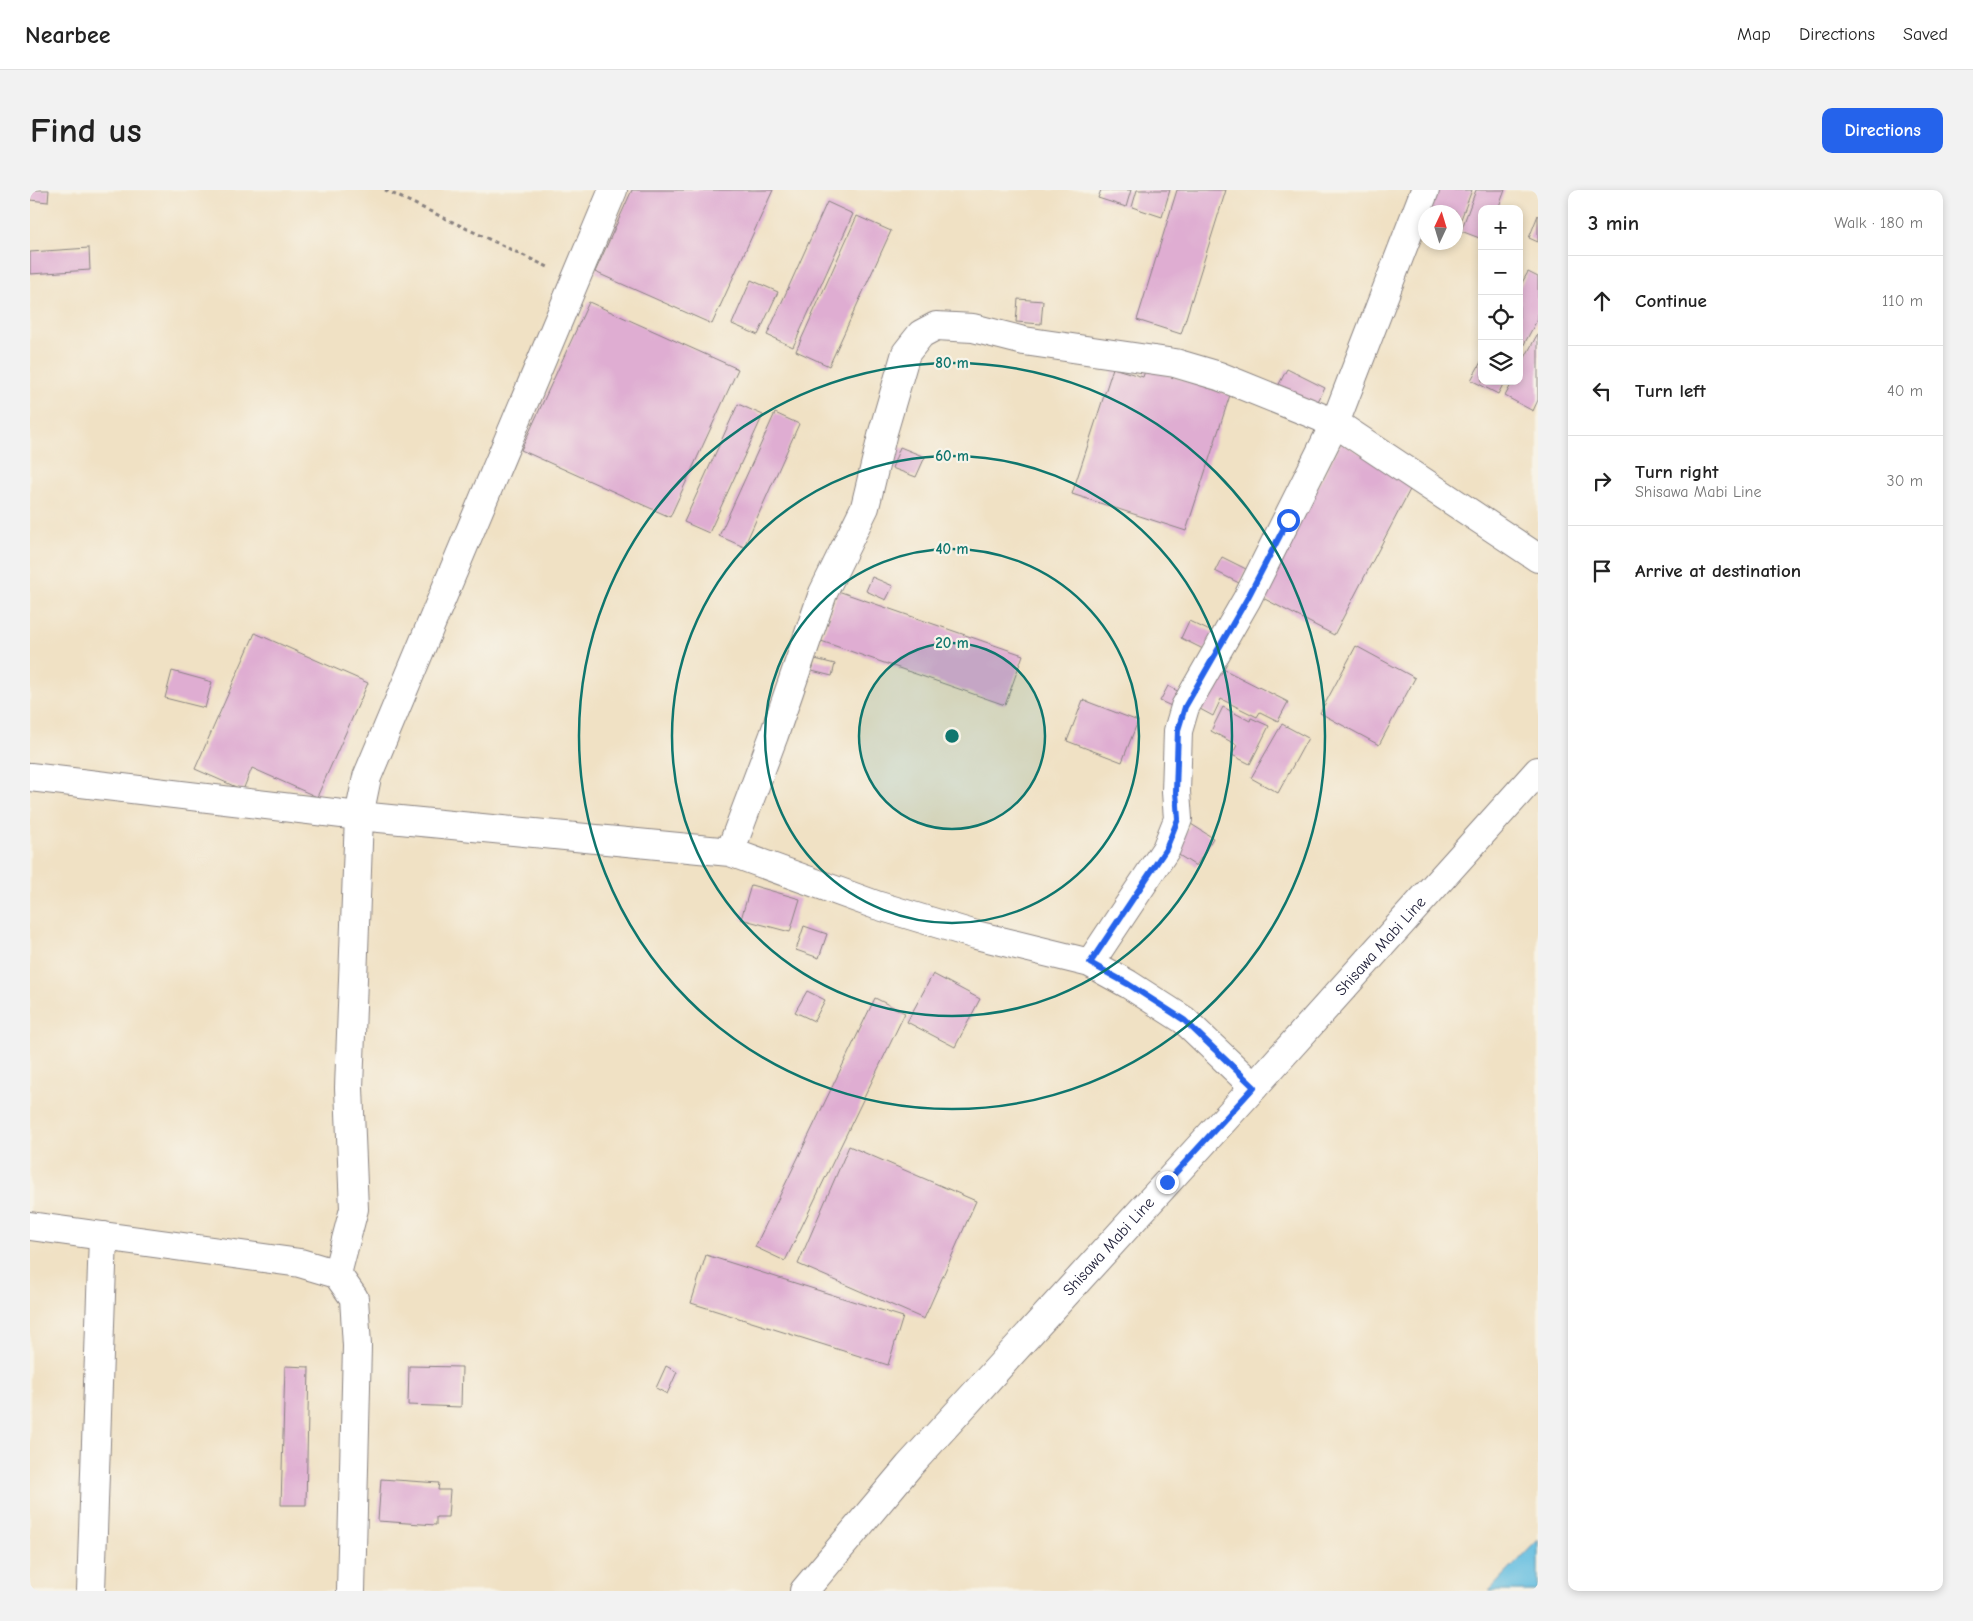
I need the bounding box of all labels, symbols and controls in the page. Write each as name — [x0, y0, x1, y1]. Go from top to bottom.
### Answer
text: Nearbee — [25, 21, 110, 49]
text: Map — [1737, 24, 1771, 45]
text: Directions — [1799, 24, 1875, 45]
text: Saved — [1903, 24, 1948, 45]
button: Directions — [1822, 108, 1943, 153]
text: Find us — [30, 110, 142, 151]
north arrow — [1418, 205, 1463, 250]
map controls — [1478, 205, 1523, 385]
button: + — [1478, 205, 1523, 250]
text: 3 min — [1588, 211, 1639, 235]
text: Walk · 180 m — [1834, 214, 1923, 232]
button: − — [1478, 250, 1523, 295]
icon: ahead — [1588, 287, 1616, 315]
text: Continue — [1635, 290, 1707, 312]
text: 110 m — [1882, 292, 1923, 310]
button: locate — [1478, 295, 1523, 340]
button: layers — [1478, 340, 1523, 385]
text: 80 m — [935, 354, 969, 372]
icon: left — [1588, 377, 1616, 405]
text: Turn left — [1635, 380, 1706, 402]
text: 40 m — [1887, 382, 1923, 400]
text: 60 m — [935, 447, 969, 465]
text: Turn right — [1635, 461, 1719, 483]
icon: right — [1588, 467, 1616, 495]
text: 30 m — [1887, 472, 1923, 490]
text: Shisawa Mabi Line — [1635, 483, 1761, 501]
route start — [1277, 509, 1300, 532]
text: 40 m — [936, 540, 969, 558]
icon: arrive — [1588, 557, 1616, 585]
text: Arrive at destination — [1635, 560, 1801, 582]
text: 20 m — [935, 634, 969, 652]
centre of rings — [943, 727, 961, 745]
street label: Shisawa Mabi Line — [1331, 893, 1430, 999]
route end — [1156, 1171, 1179, 1194]
street label: Shisawa Mabi Line — [1059, 1194, 1158, 1299]

